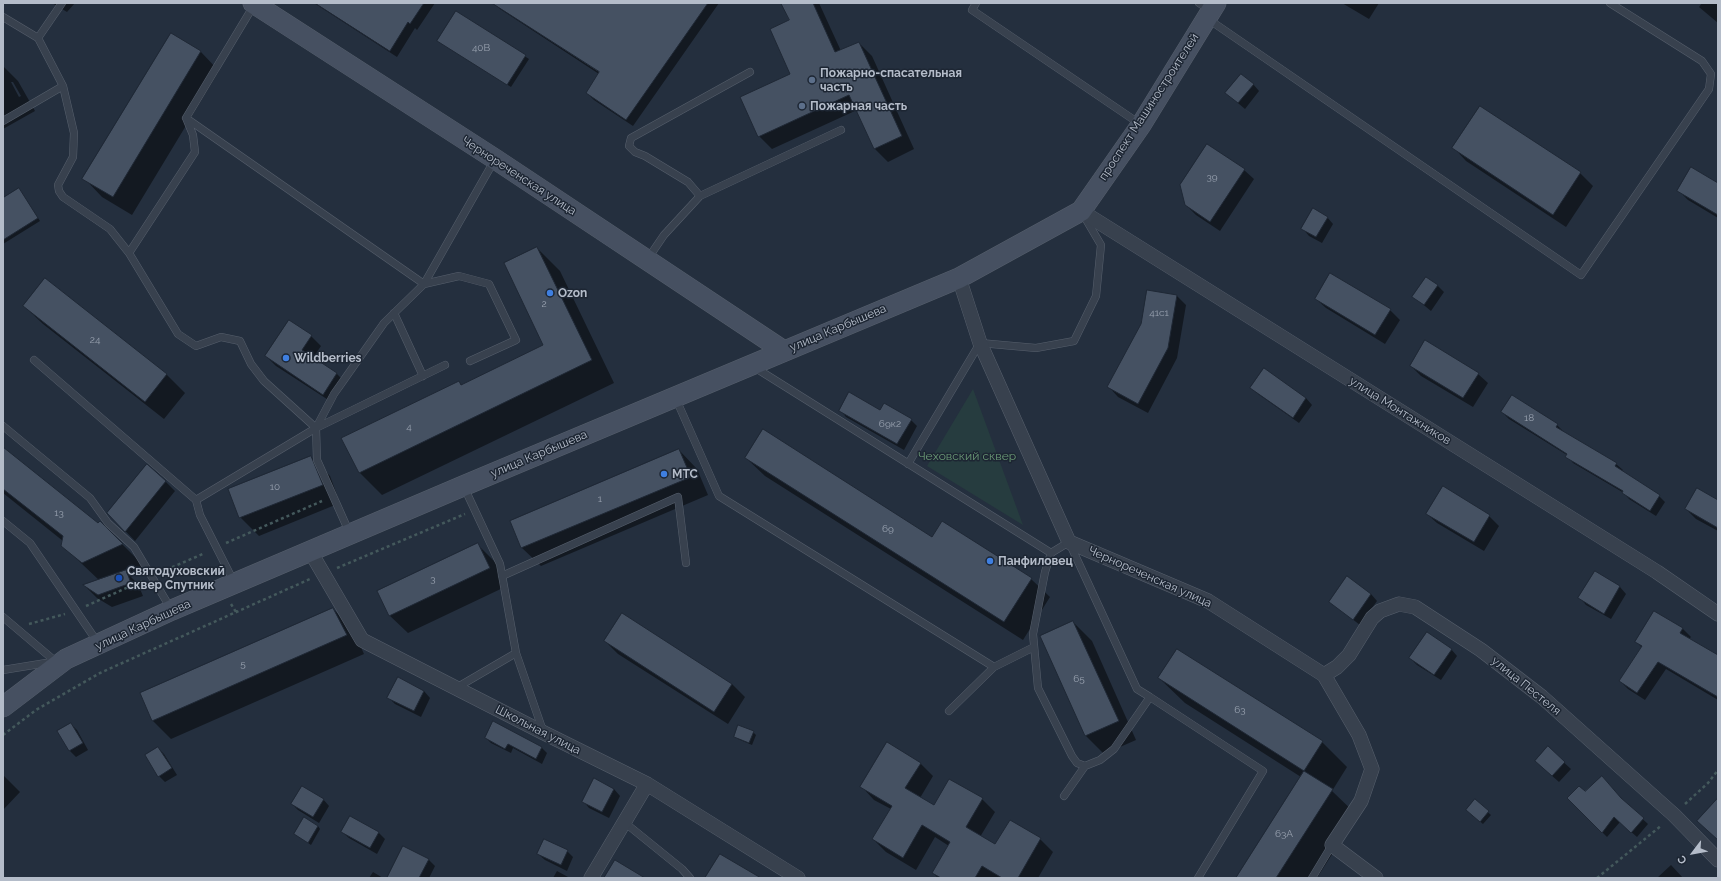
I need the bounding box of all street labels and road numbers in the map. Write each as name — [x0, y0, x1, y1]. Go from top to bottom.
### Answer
street label: проспект Машиностроителей — [1096, 31, 1202, 183]
street label: Чернореченская улица — [459, 134, 579, 218]
street label: улица Карбышева — [788, 301, 888, 355]
street label: улица Монтажников — [1347, 374, 1453, 448]
street label: улица Карбышева — [489, 427, 589, 481]
street label: Чернореченская улица — [1086, 543, 1214, 611]
street label: улица Карбышева — [93, 597, 193, 653]
street label: улица Пестеля — [1488, 654, 1564, 718]
street label: Школьная улица — [493, 702, 583, 758]

